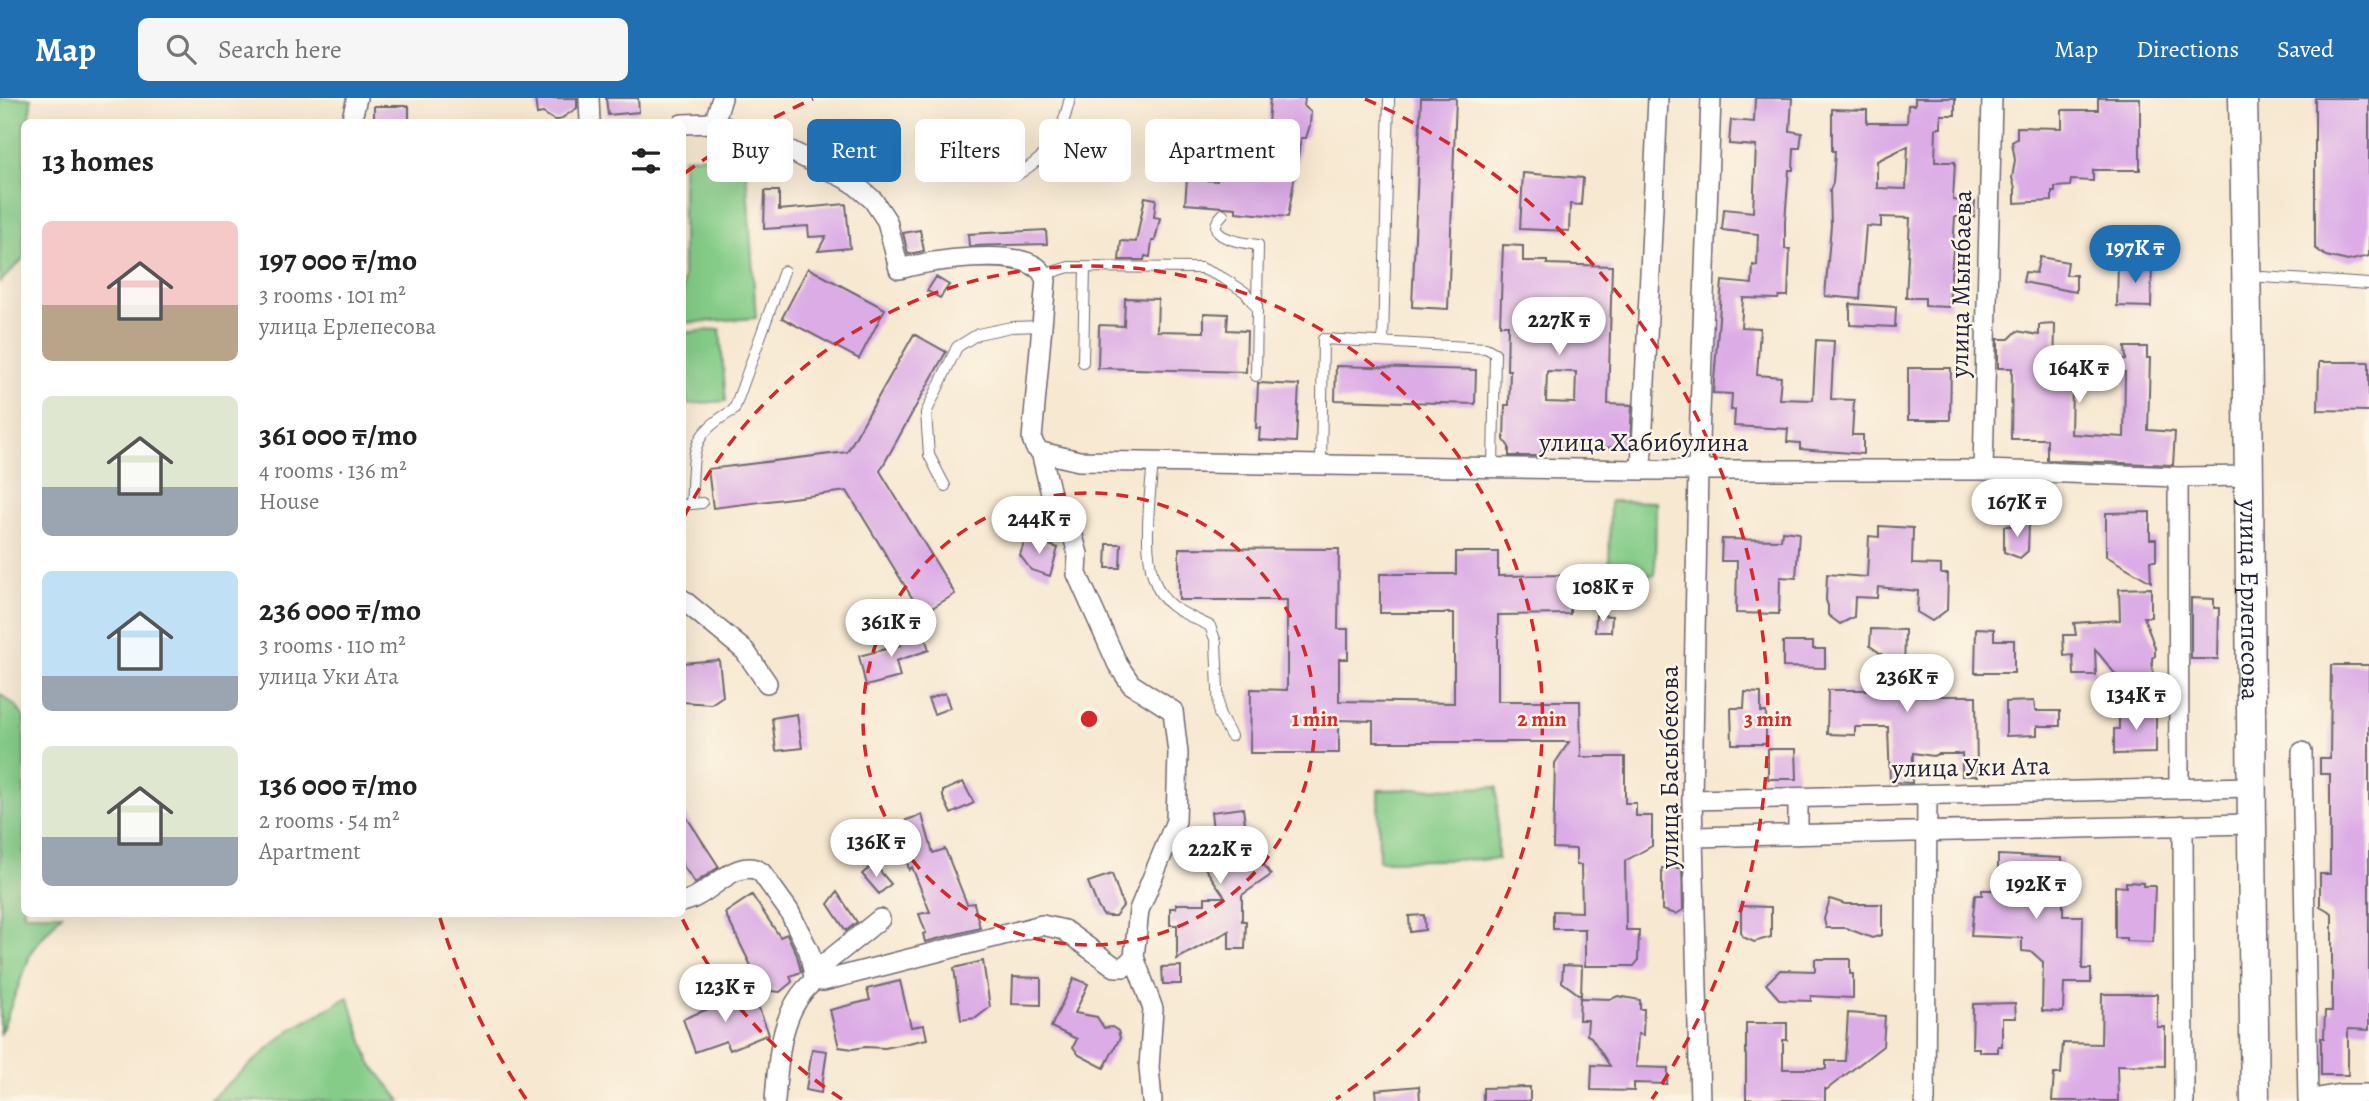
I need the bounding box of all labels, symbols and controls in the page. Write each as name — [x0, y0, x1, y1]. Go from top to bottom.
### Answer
search box — [138, 18, 628, 81]
text: Map — [35, 27, 96, 72]
icon: search — [162, 30, 200, 68]
text: Search here — [218, 32, 342, 67]
text: Map — [2054, 33, 2098, 65]
text: Directions — [2136, 33, 2239, 65]
text: Saved — [2277, 33, 2334, 65]
chip: Buy — [707, 119, 793, 182]
chip: Rent — [807, 119, 901, 182]
chip: Filters — [915, 119, 1025, 182]
chip: New — [1039, 119, 1131, 182]
chip: Apartment — [1145, 119, 1300, 182]
text: 13 homes — [42, 141, 154, 181]
icon: filters — [627, 142, 665, 180]
street label: улица Мынбаева — [1942, 190, 1980, 379]
pin: 197K ₸ — [2078, 226, 2192, 285]
text: 197K ₸ — [2105, 232, 2165, 263]
text: 197 000 ₸/mo — [259, 240, 417, 280]
icon: home — [98, 249, 182, 333]
text: 3 rooms · 101 m² — [259, 280, 406, 311]
pin: 227K ₸ — [1502, 298, 1616, 357]
text: 227K ₸ — [1528, 304, 1590, 335]
text: улица Ерлепесова — [259, 311, 436, 342]
pin: 164K ₸ — [2022, 345, 2136, 405]
text: 164K ₸ — [2049, 352, 2109, 383]
text: 361 000 ₸/mo — [259, 415, 418, 455]
icon: home — [98, 424, 182, 508]
street label: улица Хабибулина — [1538, 425, 1749, 460]
text: 4 rooms · 136 m² — [259, 455, 407, 486]
pin: 167K ₸ — [1960, 480, 2074, 539]
text: House — [259, 486, 319, 517]
text: 167K ₸ — [1987, 486, 2047, 517]
pin: 244K ₸ — [982, 496, 1096, 556]
street label: улица Ерлепесова — [2232, 499, 2268, 700]
text: 244K ₸ — [1007, 503, 1071, 534]
pin: 108K ₸ — [1546, 564, 1660, 624]
text: 108K ₸ — [1572, 571, 1634, 602]
text: 236 000 ₸/mo — [259, 590, 421, 630]
icon: home — [98, 599, 182, 683]
pin: 361K ₸ — [834, 600, 948, 659]
text: 361K ₸ — [861, 606, 921, 637]
text: 3 rooms · 110 m² — [259, 630, 406, 661]
pin: 236K ₸ — [1850, 654, 1964, 714]
text: улица Уки Ата — [259, 661, 399, 692]
text: 236K ₸ — [1876, 661, 1938, 692]
street label: улица Басыбекова — [1652, 665, 1687, 870]
pin: 134K ₸ — [2079, 672, 2193, 732]
text: 134K ₸ — [2106, 679, 2166, 710]
text: 1 min — [1292, 705, 1339, 733]
text: 2 min — [1517, 705, 1567, 733]
text: 3 min — [1744, 705, 1792, 733]
centre of rings — [1077, 707, 1101, 731]
street label: улица Уки Ата — [1891, 748, 2050, 786]
text: 136 000 ₸/mo — [259, 765, 418, 805]
icon: home — [98, 774, 182, 858]
text: 2 rooms · 54 m² — [259, 805, 400, 836]
pin: 136K ₸ — [819, 820, 933, 879]
text: 136K ₸ — [846, 826, 906, 857]
pin: 222K ₸ — [1163, 826, 1277, 886]
text: 222K ₸ — [1188, 833, 1252, 864]
text: Apartment — [259, 836, 361, 867]
pin: 192K ₸ — [1979, 862, 2093, 921]
text: 192K ₸ — [2006, 868, 2066, 899]
pin: 123K ₸ — [668, 964, 782, 1024]
text: 123K ₸ — [695, 971, 755, 1002]

